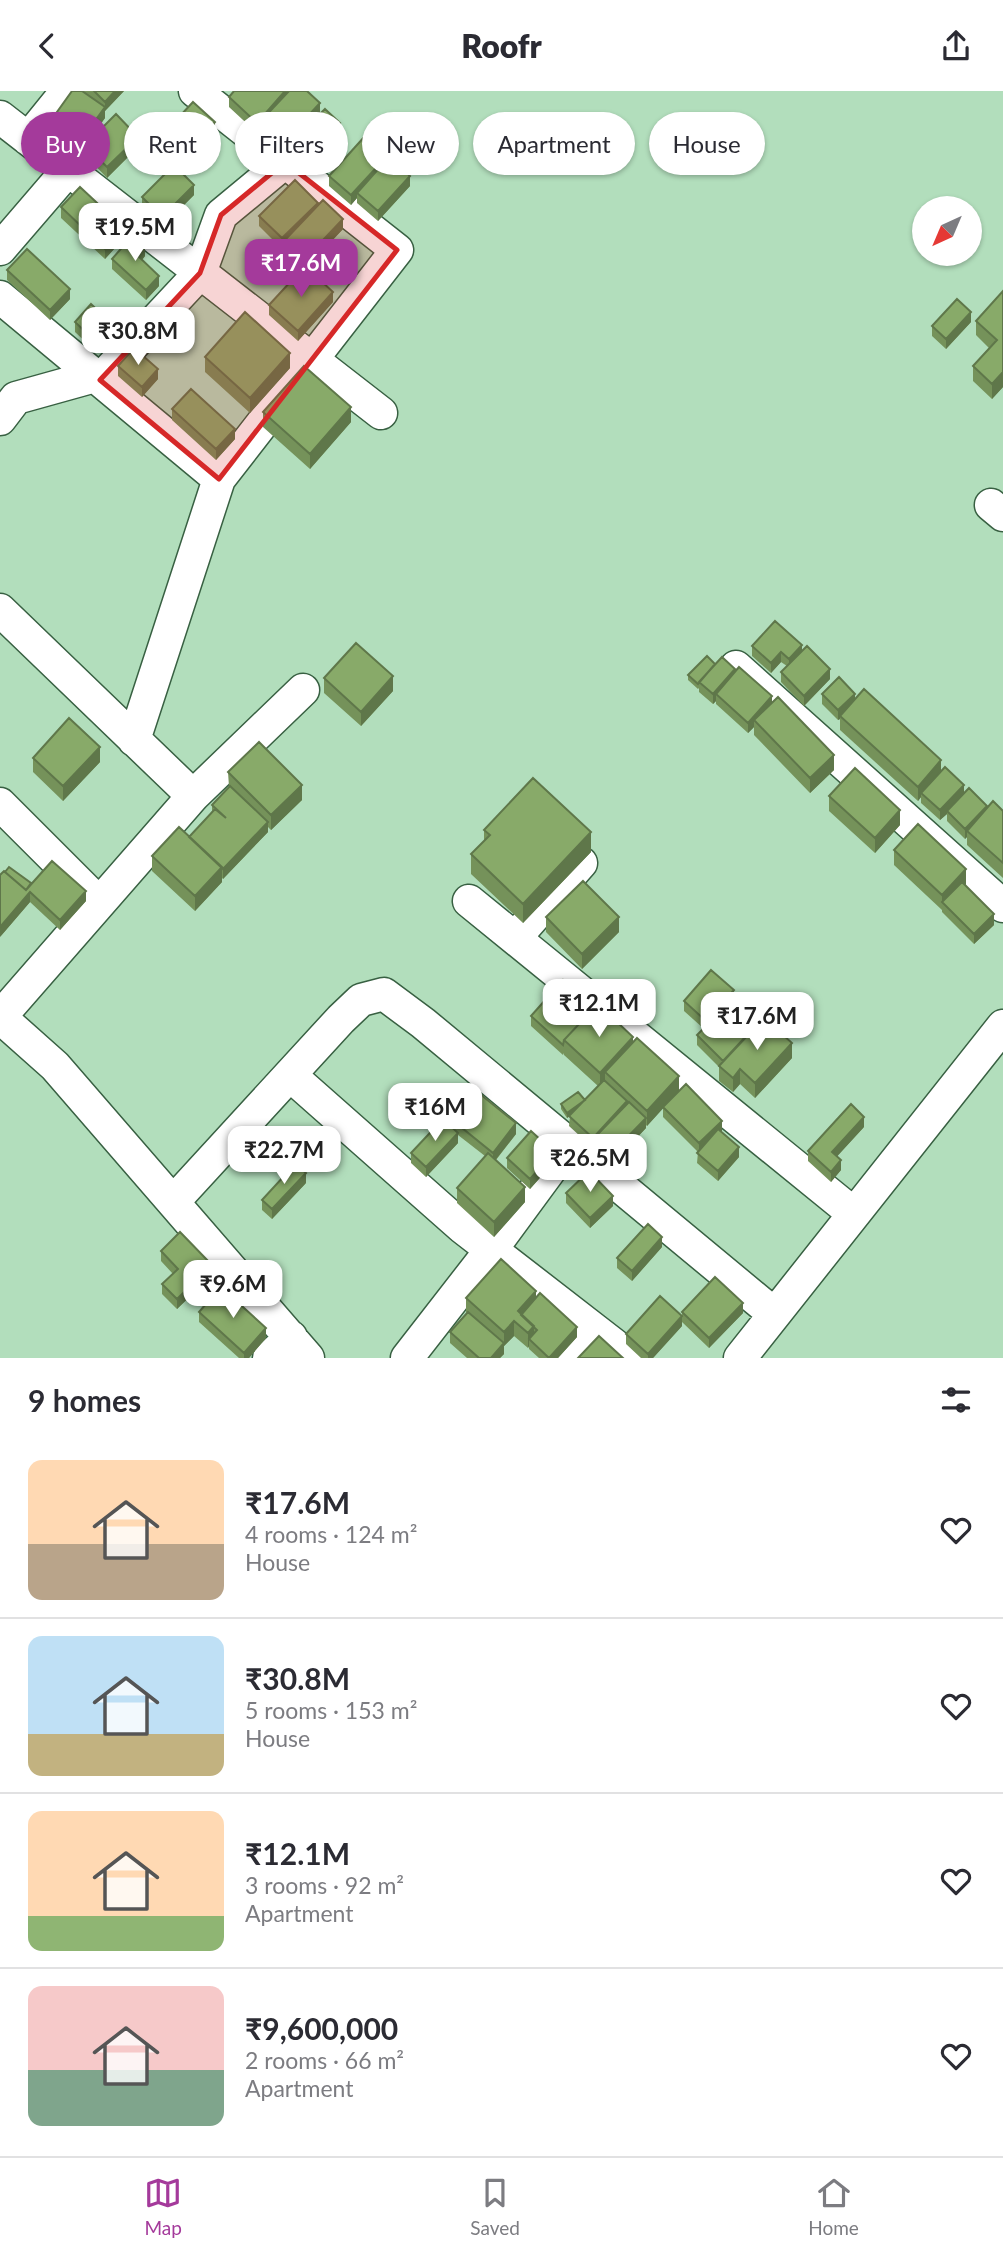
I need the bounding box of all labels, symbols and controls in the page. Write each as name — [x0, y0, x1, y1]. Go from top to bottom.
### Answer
text: Roofr — [461, 26, 542, 65]
icon: back — [28, 27, 66, 65]
icon: share — [937, 27, 975, 65]
chip: Buy — [21, 112, 110, 175]
chip: Rent — [124, 112, 221, 175]
chip: Filters — [235, 112, 348, 175]
chip: New — [362, 112, 459, 175]
chip: Apartment — [473, 112, 635, 175]
chip: House — [649, 112, 765, 175]
north arrow — [912, 196, 982, 266]
map controls — [912, 196, 982, 266]
pin: ₹19.5M — [78, 204, 192, 263]
text: ₹19.5M — [95, 212, 175, 240]
pin: ₹17.6M — [244, 239, 358, 299]
text: ₹17.6M — [261, 248, 341, 276]
pin: ₹30.8M — [81, 307, 195, 367]
text: ₹30.8M — [98, 316, 178, 344]
pin: ₹12.1M — [542, 979, 656, 1039]
text: ₹12.1M — [559, 988, 639, 1016]
pin: ₹17.6M — [700, 993, 814, 1052]
text: ₹17.6M — [717, 1001, 797, 1029]
pin: ₹16M — [394, 1083, 476, 1143]
text: ₹16M — [404, 1092, 466, 1120]
pin: ₹22.7M — [227, 1127, 341, 1186]
text: ₹22.7M — [244, 1135, 324, 1163]
pin: ₹26.5M — [533, 1135, 647, 1194]
text: ₹26.5M — [550, 1143, 630, 1171]
pin: ₹9.6M — [184, 1261, 282, 1320]
text: ₹9.6M — [199, 1269, 267, 1297]
icon: filters — [937, 1381, 975, 1419]
text: 9 homes — [28, 1382, 141, 1418]
text: ₹17.6M — [245, 1484, 350, 1520]
icon: home — [84, 1488, 168, 1572]
icon: heart — [937, 1511, 975, 1549]
text: 4 rooms · 124 m² — [245, 1520, 417, 1548]
text: House — [245, 1548, 310, 1576]
text: ₹30.8M — [245, 1660, 350, 1696]
icon: home — [84, 1664, 168, 1748]
icon: heart — [937, 1687, 975, 1725]
text: 5 rooms · 153 m² — [245, 1696, 417, 1724]
text: House — [245, 1724, 310, 1752]
text: ₹12.1M — [245, 1835, 350, 1871]
icon: home — [84, 1839, 168, 1923]
icon: heart — [937, 1862, 975, 1900]
text: 3 rooms · 92 m² — [245, 1871, 404, 1899]
text: Apartment — [245, 1899, 353, 1927]
text: ₹9,600,000 — [245, 2010, 398, 2046]
icon: home — [84, 2014, 168, 2098]
icon: heart — [937, 2037, 975, 2075]
text: 2 rooms · 66 m² — [245, 2046, 404, 2074]
text: Apartment — [245, 2074, 353, 2102]
tab: Map — [144, 2174, 182, 2239]
tab: Saved — [470, 2174, 520, 2239]
tab: Home — [808, 2174, 859, 2239]

